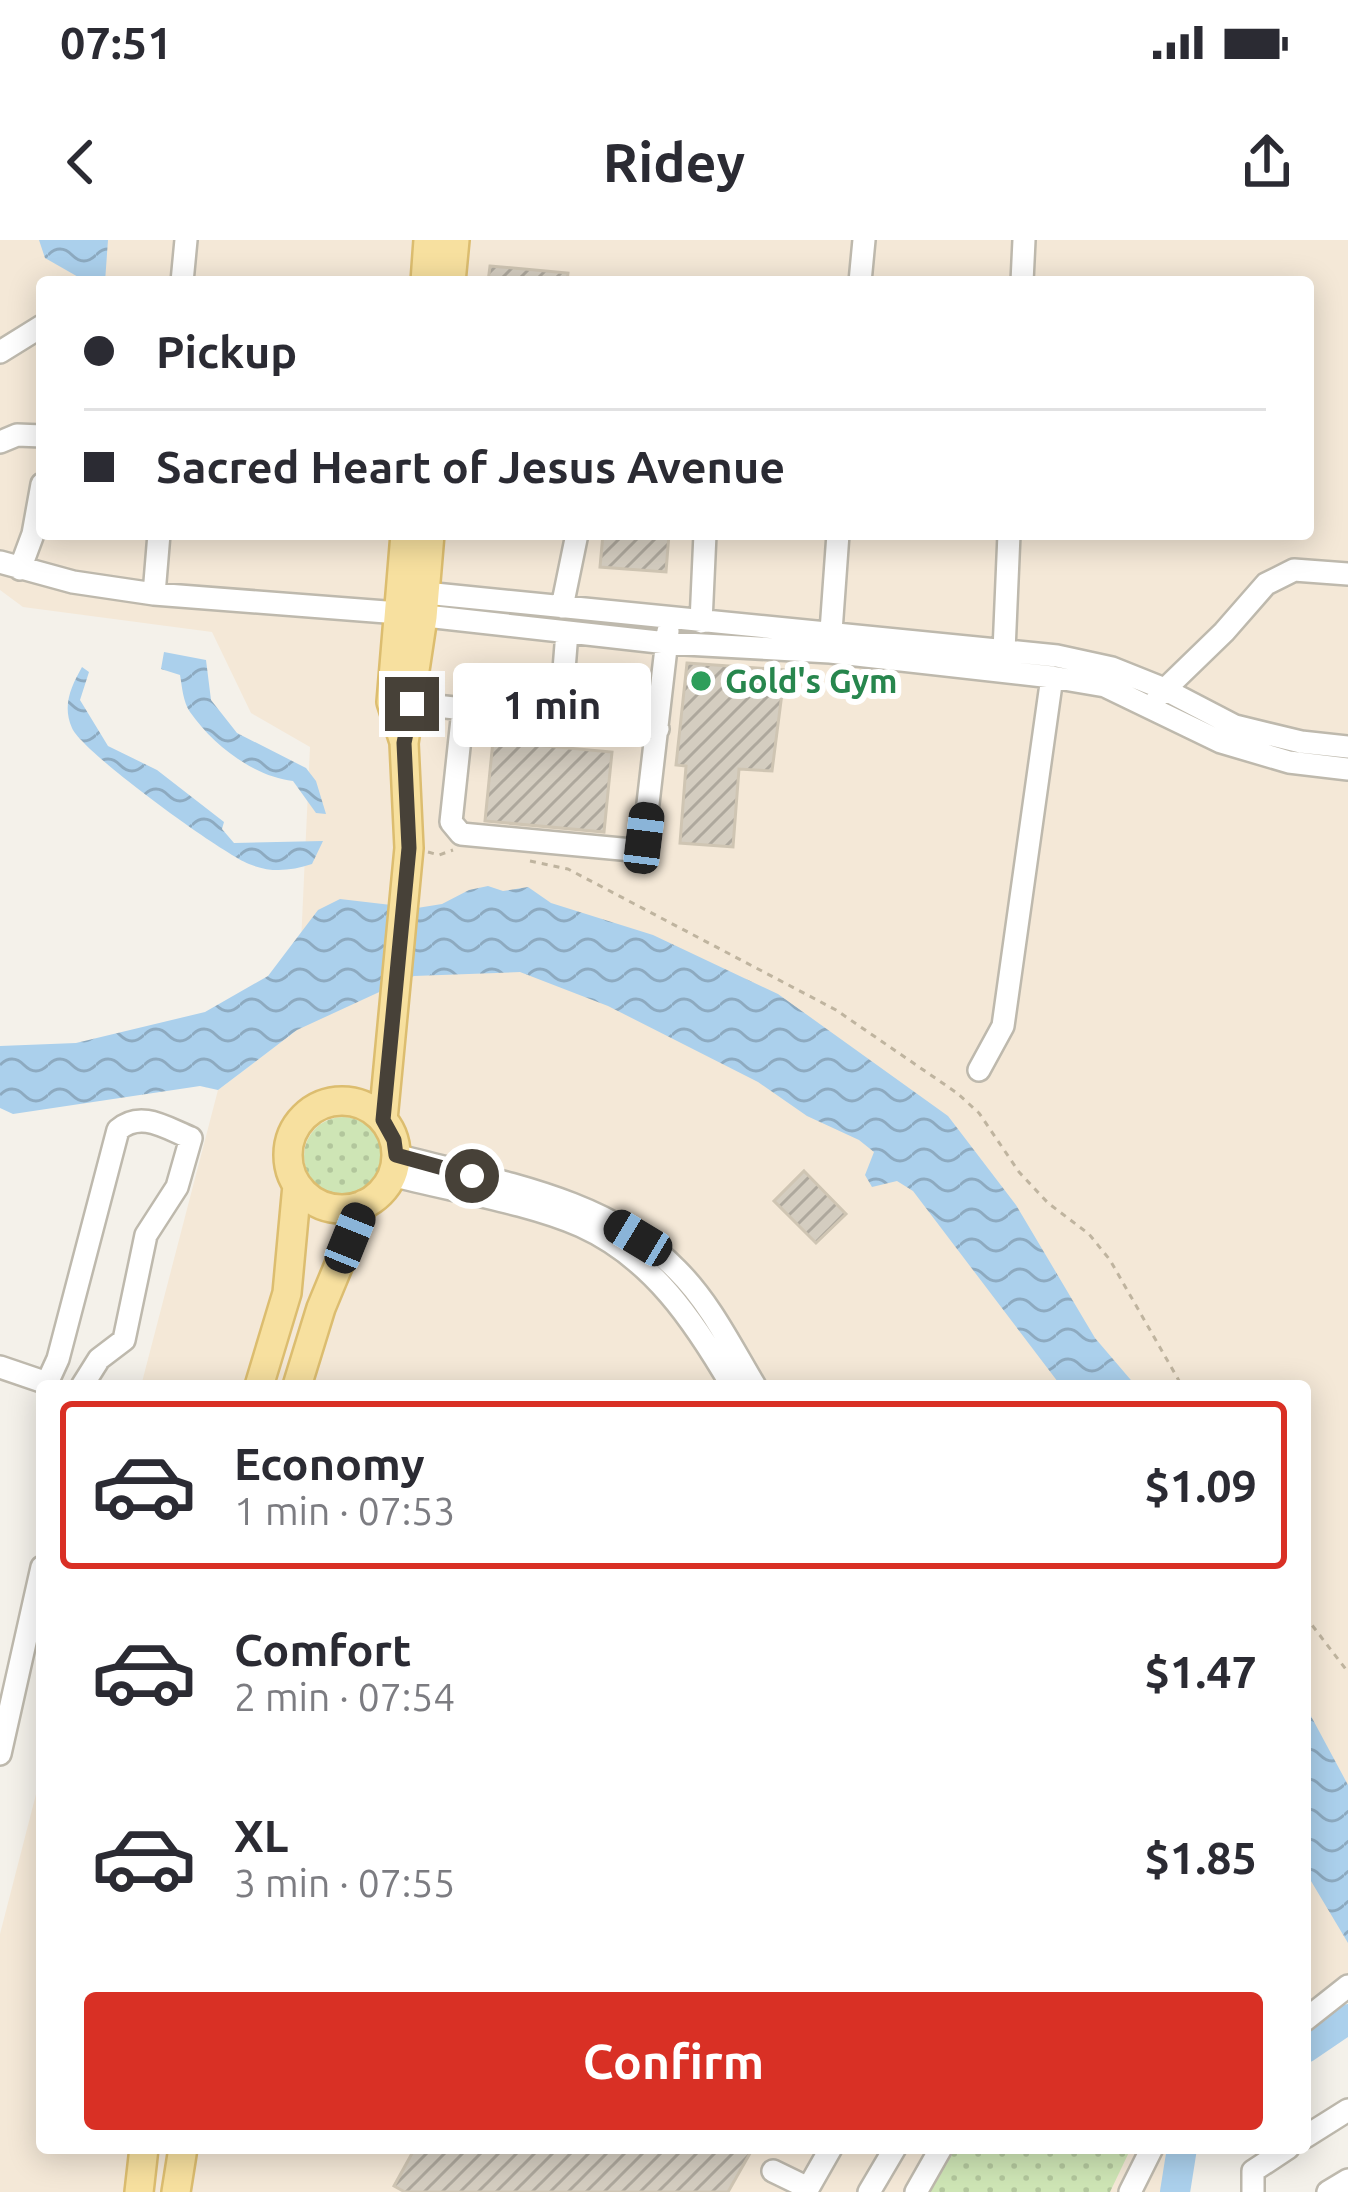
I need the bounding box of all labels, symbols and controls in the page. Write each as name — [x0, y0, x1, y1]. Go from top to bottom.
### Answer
text: 07:51 — [60, 17, 173, 68]
icon: back — [48, 129, 114, 195]
icon: share — [1234, 129, 1300, 195]
text: Ridey — [603, 132, 745, 192]
text: Pickup — [156, 326, 297, 377]
text: Sacred Heart of Jesus Avenue — [156, 441, 785, 492]
callout: 1 min — [454, 662, 652, 746]
place label: Gold's Gym — [725, 662, 897, 699]
marker: Gold's Gym — [688, 668, 714, 694]
route end — [385, 677, 439, 731]
text: 1 min — [503, 683, 601, 726]
car — [622, 800, 666, 876]
route start — [445, 1149, 499, 1203]
car — [320, 1198, 380, 1278]
car — [598, 1204, 678, 1272]
icon: car — [90, 1431, 198, 1539]
text: Economy — [234, 1438, 425, 1489]
text: $1.09 — [1144, 1460, 1257, 1511]
text: 1 min · 07:53 — [234, 1489, 455, 1532]
icon: car — [90, 1617, 198, 1725]
text: Comfort — [234, 1624, 411, 1675]
text: $1.47 — [1144, 1646, 1257, 1697]
text: 2 min · 07:54 — [234, 1675, 455, 1718]
icon: car — [90, 1803, 198, 1911]
text: XL — [234, 1810, 288, 1861]
text: $1.85 — [1144, 1832, 1257, 1883]
text: 3 min · 07:55 — [234, 1861, 455, 1904]
button: Confirm — [84, 1992, 1263, 2130]

